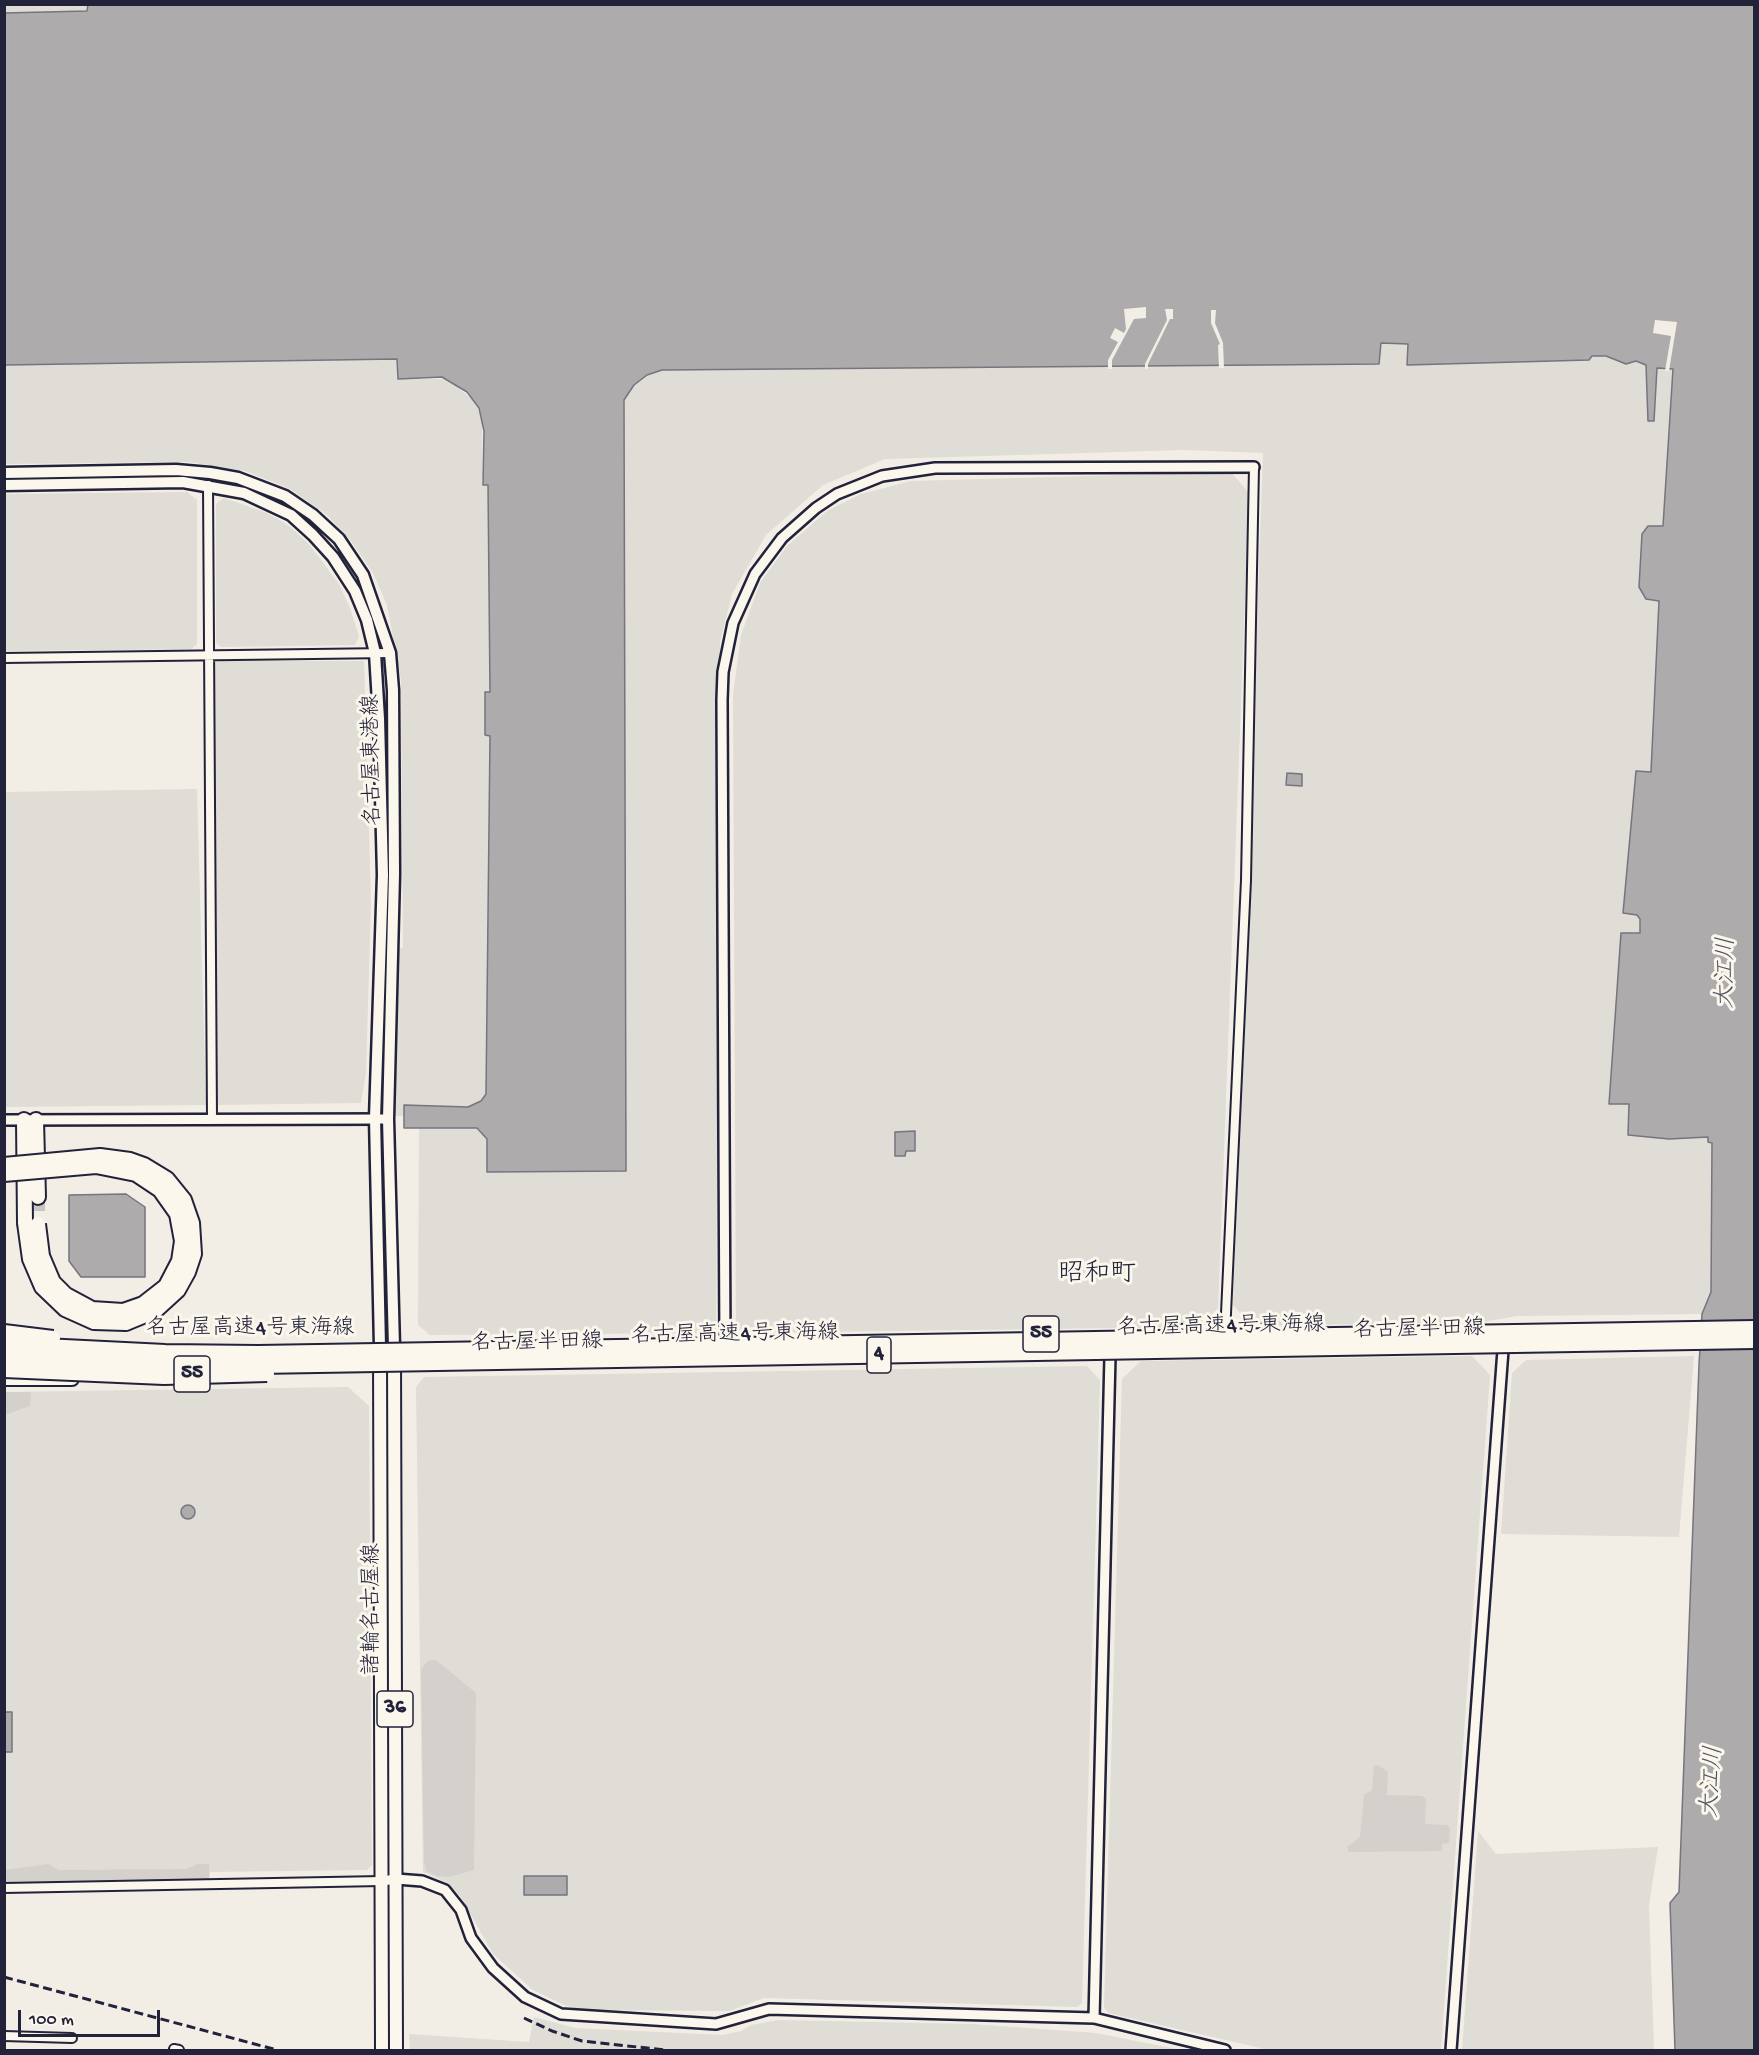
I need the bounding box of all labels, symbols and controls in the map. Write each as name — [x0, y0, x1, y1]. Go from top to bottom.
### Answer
street label: 名古屋東港線 — [360, 694, 388, 826]
water label: 大江川 — [1713, 937, 1743, 1009]
district label: 昭和町 — [1058, 1260, 1136, 1292]
street label: 名古屋高速4号東海線 — [1117, 1313, 1325, 1343]
road number: 55 — [1023, 1316, 1059, 1352]
street label: 名古屋高速4号東海線 — [146, 1317, 354, 1343]
street label: 名古屋半田線 — [1353, 1317, 1485, 1345]
street label: 名古屋高速4号東海線 — [631, 1321, 839, 1351]
street label: 名古屋半田線 — [471, 1330, 603, 1358]
road number: 4 — [867, 1337, 891, 1373]
road number: 55 — [174, 1356, 210, 1392]
street label: 諸輪名古屋線 — [361, 1543, 387, 1675]
road number: 36 — [377, 1691, 413, 1727]
water label: 大江川 — [1697, 1745, 1731, 1819]
scale bar — [21, 1998, 164, 2036]
text: 100 m — [29, 2010, 74, 2031]

